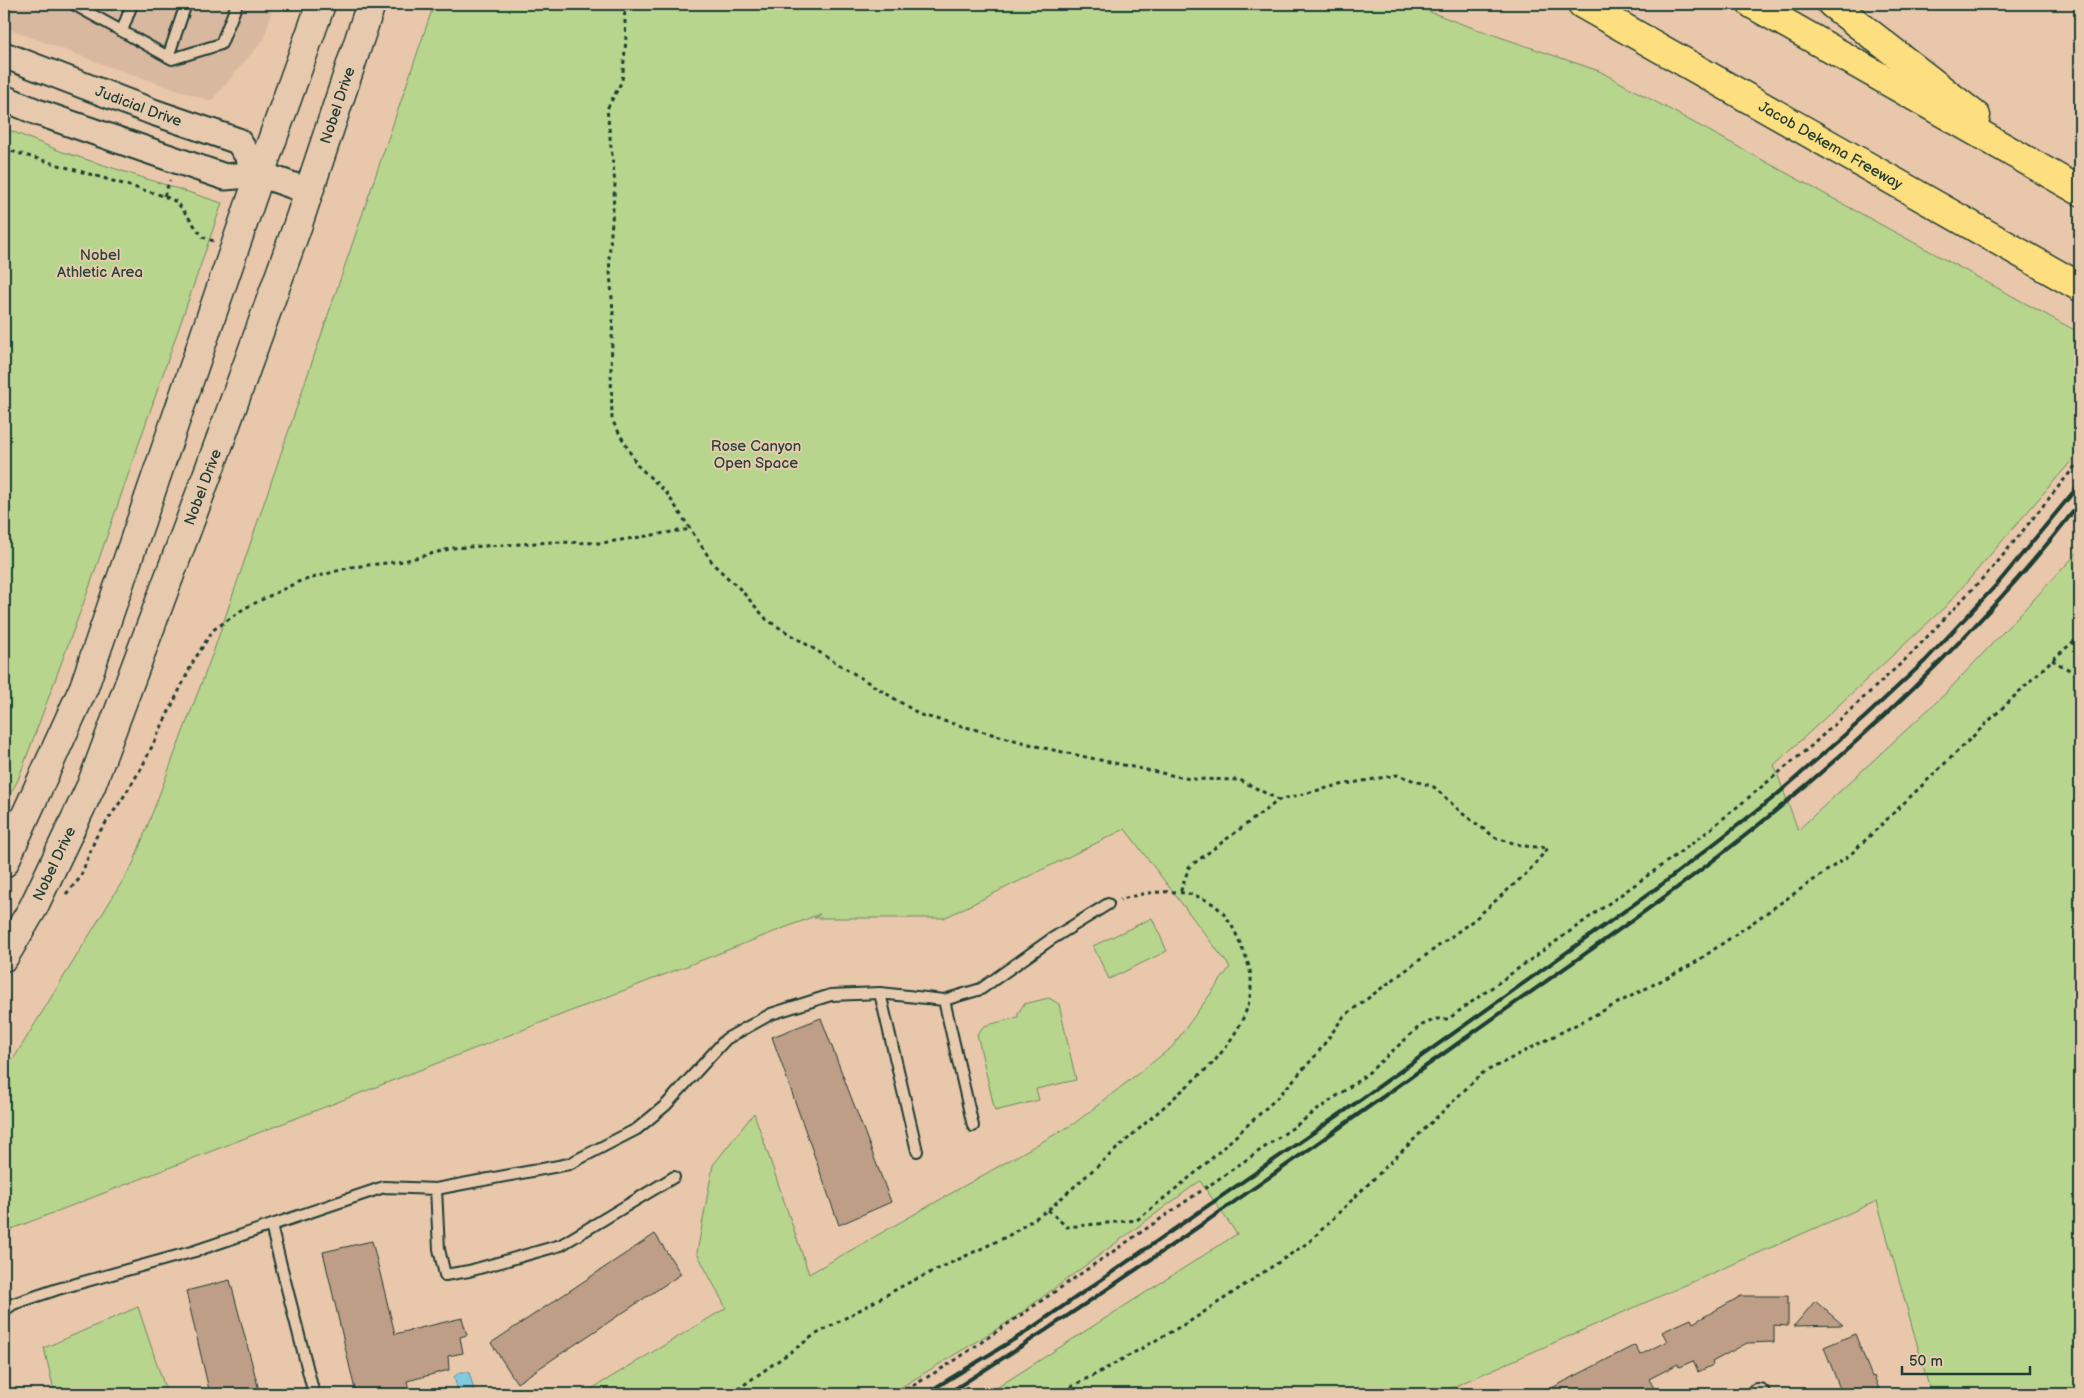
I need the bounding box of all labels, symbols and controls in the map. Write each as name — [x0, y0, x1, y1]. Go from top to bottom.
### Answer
street label: Nobel Drive — [316, 64, 359, 146]
street label: Judicial Drive — [93, 81, 185, 131]
street label: Jacob Dekema Freeway — [1755, 97, 1906, 194]
park label: Nobel Athletic Area — [57, 246, 143, 282]
park label: Rose Canyon Open Space — [711, 437, 801, 473]
street label: Nobel Drive — [180, 446, 226, 528]
street label: Nobel Drive — [28, 823, 80, 904]
scale bar — [1902, 1343, 2029, 1375]
text: 50 m — [1909, 1352, 1943, 1371]

